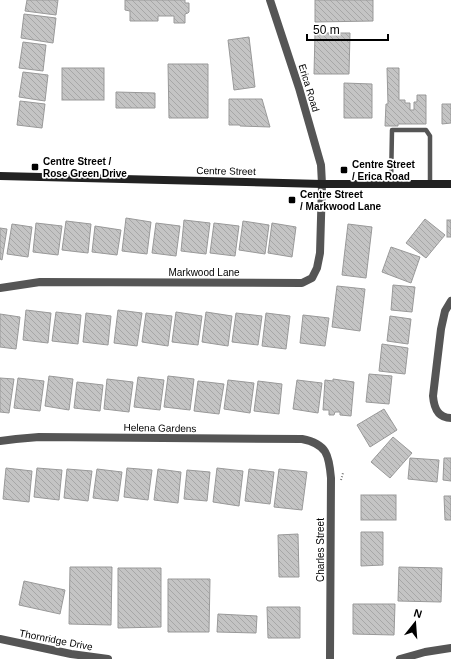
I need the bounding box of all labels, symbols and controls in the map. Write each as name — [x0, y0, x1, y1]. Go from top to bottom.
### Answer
scale bar — [307, 16, 388, 42]
text: 50 m — [313, 23, 340, 37]
street label: Erica Road — [297, 63, 321, 113]
place label: Centre Street / Rose Green Drive — [43, 156, 127, 179]
place label: Centre Street / Erica Road — [352, 159, 415, 182]
marker: Centre Street / Rose Green Drive — [30, 162, 40, 172]
street label: Centre Street — [196, 165, 256, 177]
marker: Centre Street / Erica Road — [339, 165, 349, 175]
place label: Centre Street / Markwood Lane — [300, 189, 382, 212]
marker: Centre Street / Markwood Lane — [287, 195, 297, 205]
street label: Markwood Lane — [168, 267, 240, 278]
street label: Helena Gardens — [123, 422, 197, 434]
street label: Charles Street — [315, 518, 326, 582]
north arrow — [395, 603, 435, 643]
text: N — [412, 607, 424, 620]
street label: Thornridge Drive — [18, 627, 94, 653]

